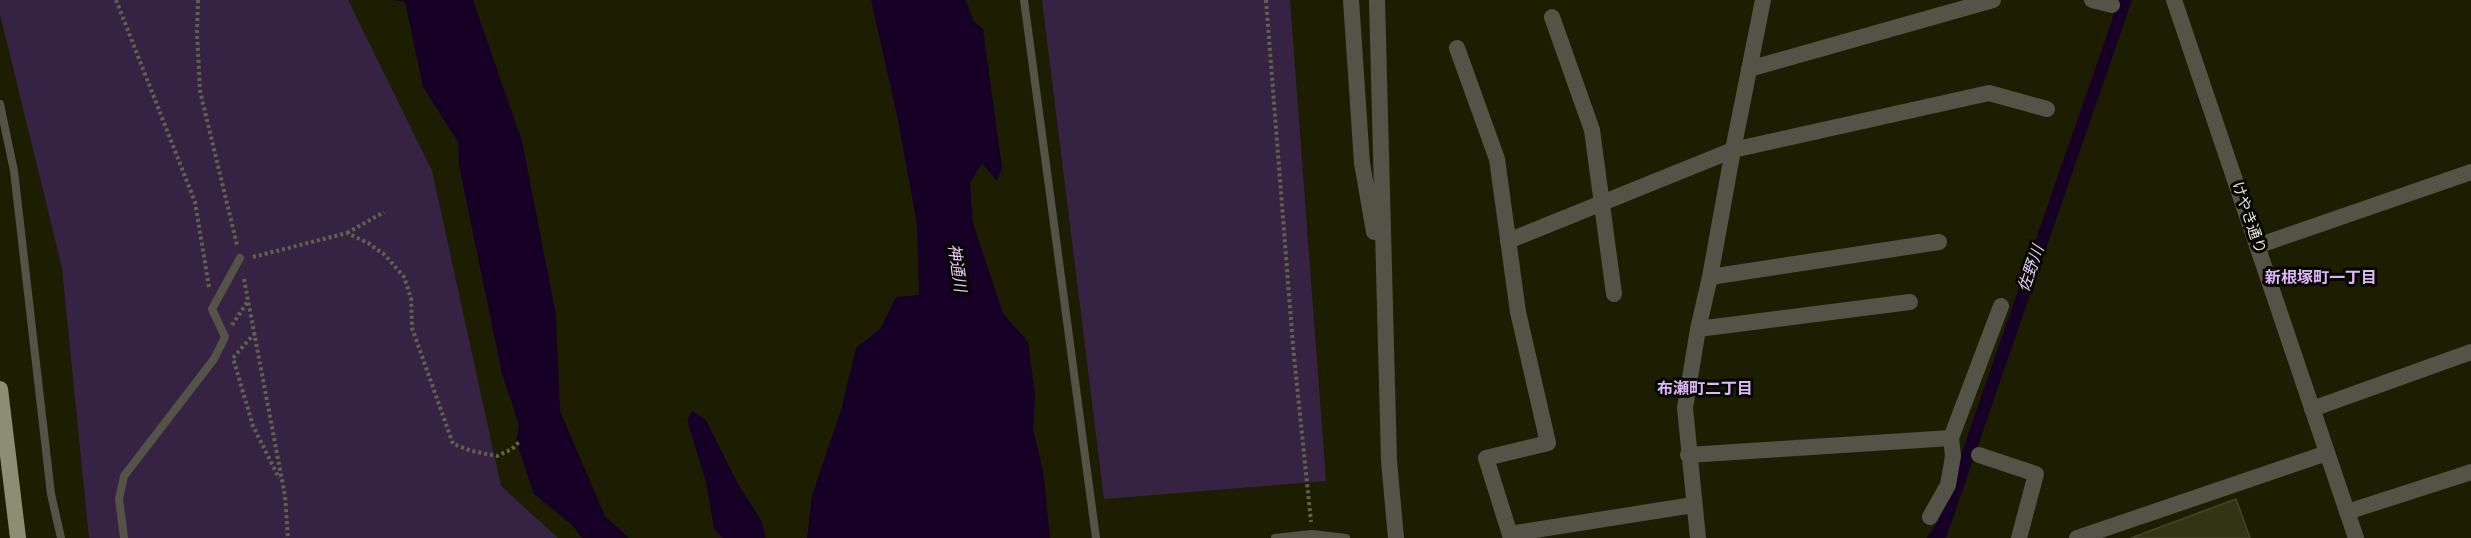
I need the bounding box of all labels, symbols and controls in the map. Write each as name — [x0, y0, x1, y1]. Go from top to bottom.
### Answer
street label: けやき通り — [2227, 180, 2269, 256]
water label: 神通川 — [943, 243, 969, 293]
water label: 佐野川 — [2015, 243, 2049, 295]
district label: 新根塚町一丁目 — [2265, 269, 2377, 289]
district label: 布瀬町二丁目 — [1657, 380, 1753, 400]

